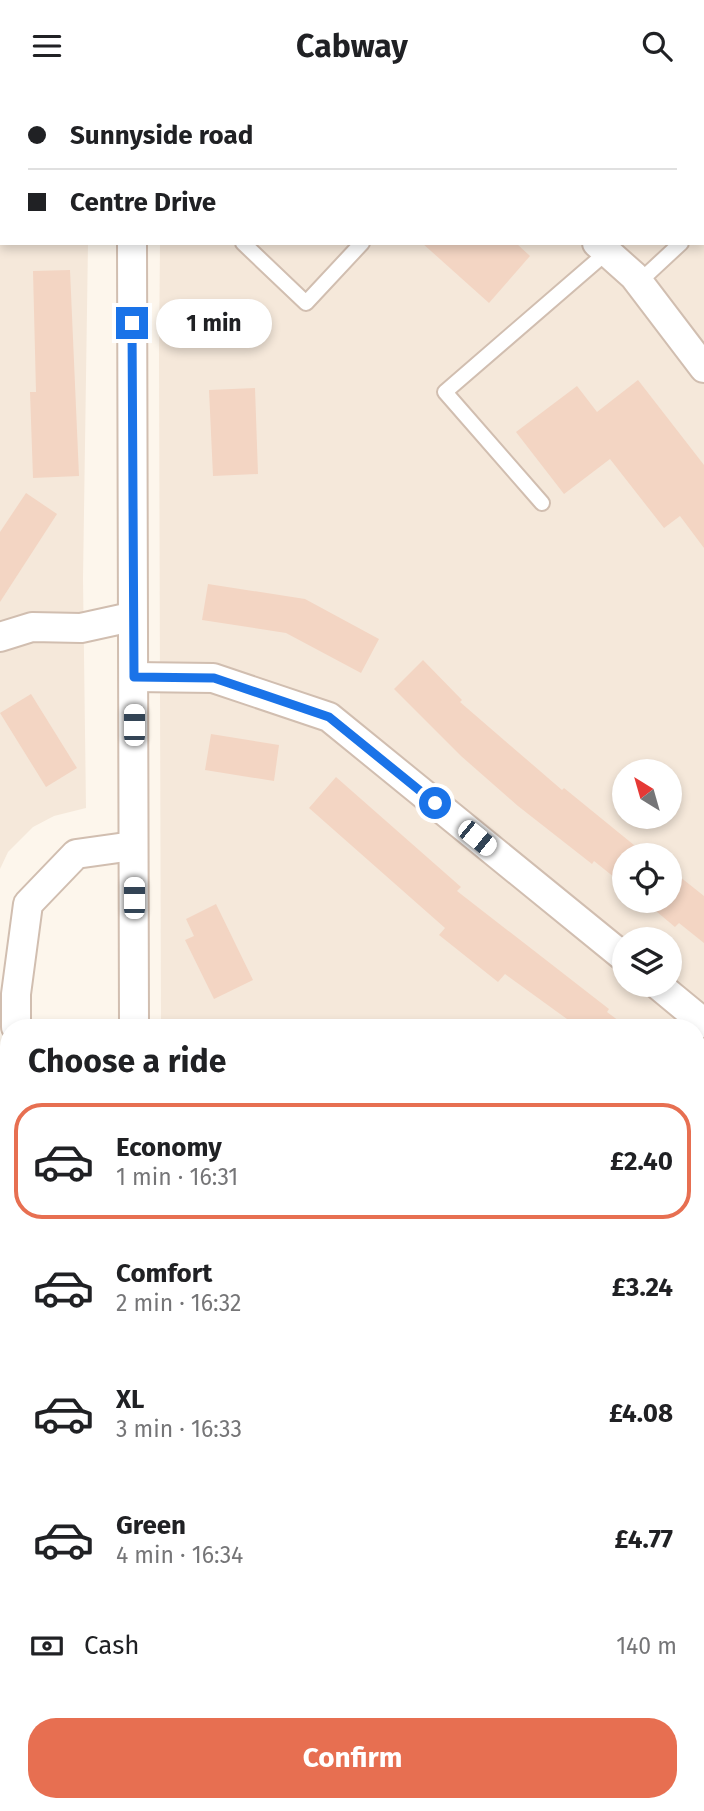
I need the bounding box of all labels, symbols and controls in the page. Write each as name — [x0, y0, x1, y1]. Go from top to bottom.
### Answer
icon: menu — [28, 27, 66, 65]
text: Cabway — [296, 27, 408, 65]
icon: search — [638, 27, 676, 65]
text: Sunnyside road — [70, 120, 253, 151]
text: Centre Drive — [70, 187, 216, 218]
callout: 1 min — [156, 299, 272, 347]
route end — [116, 307, 148, 339]
text: 1 min — [186, 309, 242, 337]
car — [124, 704, 145, 746]
north arrow — [612, 759, 682, 829]
map controls — [612, 759, 682, 997]
route start — [419, 787, 451, 819]
car — [455, 817, 500, 859]
button: locate — [612, 843, 682, 913]
car — [124, 877, 145, 919]
button: layers — [612, 927, 682, 997]
text: Choose a ride — [28, 1042, 226, 1080]
icon: car — [32, 1130, 95, 1193]
text: Economy — [116, 1132, 222, 1163]
text: £2.40 — [610, 1146, 673, 1177]
text: 1 min · 16:31 — [116, 1163, 238, 1191]
icon: car — [32, 1256, 95, 1319]
text: Comfort — [116, 1258, 212, 1289]
text: £3.24 — [612, 1272, 673, 1303]
text: 2 min · 16:32 — [116, 1289, 241, 1317]
icon: car — [32, 1382, 95, 1445]
text: XL — [116, 1384, 144, 1415]
text: £4.08 — [609, 1398, 673, 1429]
text: 3 min · 16:33 — [116, 1415, 242, 1443]
icon: car — [32, 1508, 95, 1571]
text: Green — [116, 1510, 186, 1541]
text: £4.77 — [615, 1524, 673, 1555]
text: 4 min · 16:34 — [116, 1541, 243, 1569]
icon: cash — [28, 1627, 66, 1665]
text: Cash — [84, 1630, 140, 1661]
text: 140 m — [616, 1632, 677, 1660]
button: Confirm — [28, 1718, 677, 1798]

